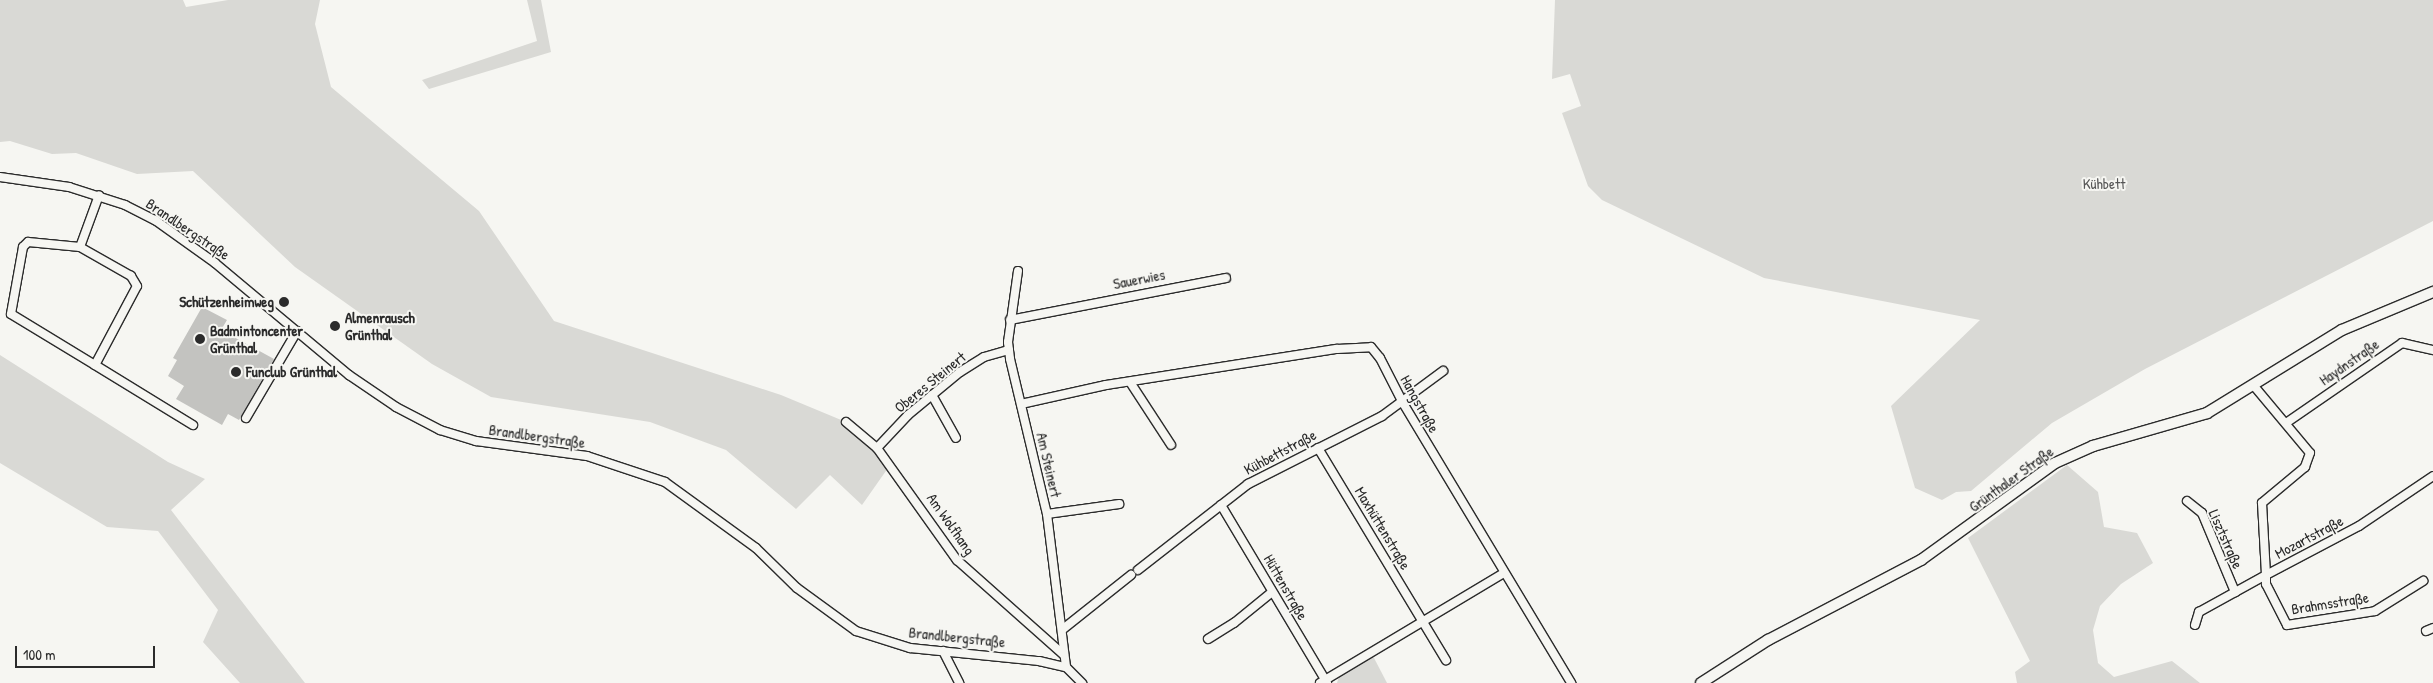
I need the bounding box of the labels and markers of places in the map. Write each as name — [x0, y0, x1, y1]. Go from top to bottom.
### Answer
place label: Schützenheimweg — [179, 293, 274, 311]
marker: Schützenheimweg — [278, 296, 290, 308]
place label: Almenrausch Grünthal — [345, 308, 415, 343]
marker: Almenrausch Grünthal — [329, 320, 341, 332]
place label: Badmintoncenter Grünthal — [210, 321, 303, 356]
marker: Badmintoncenter Grünthal — [194, 333, 206, 345]
place label: Funclub Grünthal — [246, 363, 337, 381]
marker: Funclub Grünthal — [230, 366, 242, 378]

